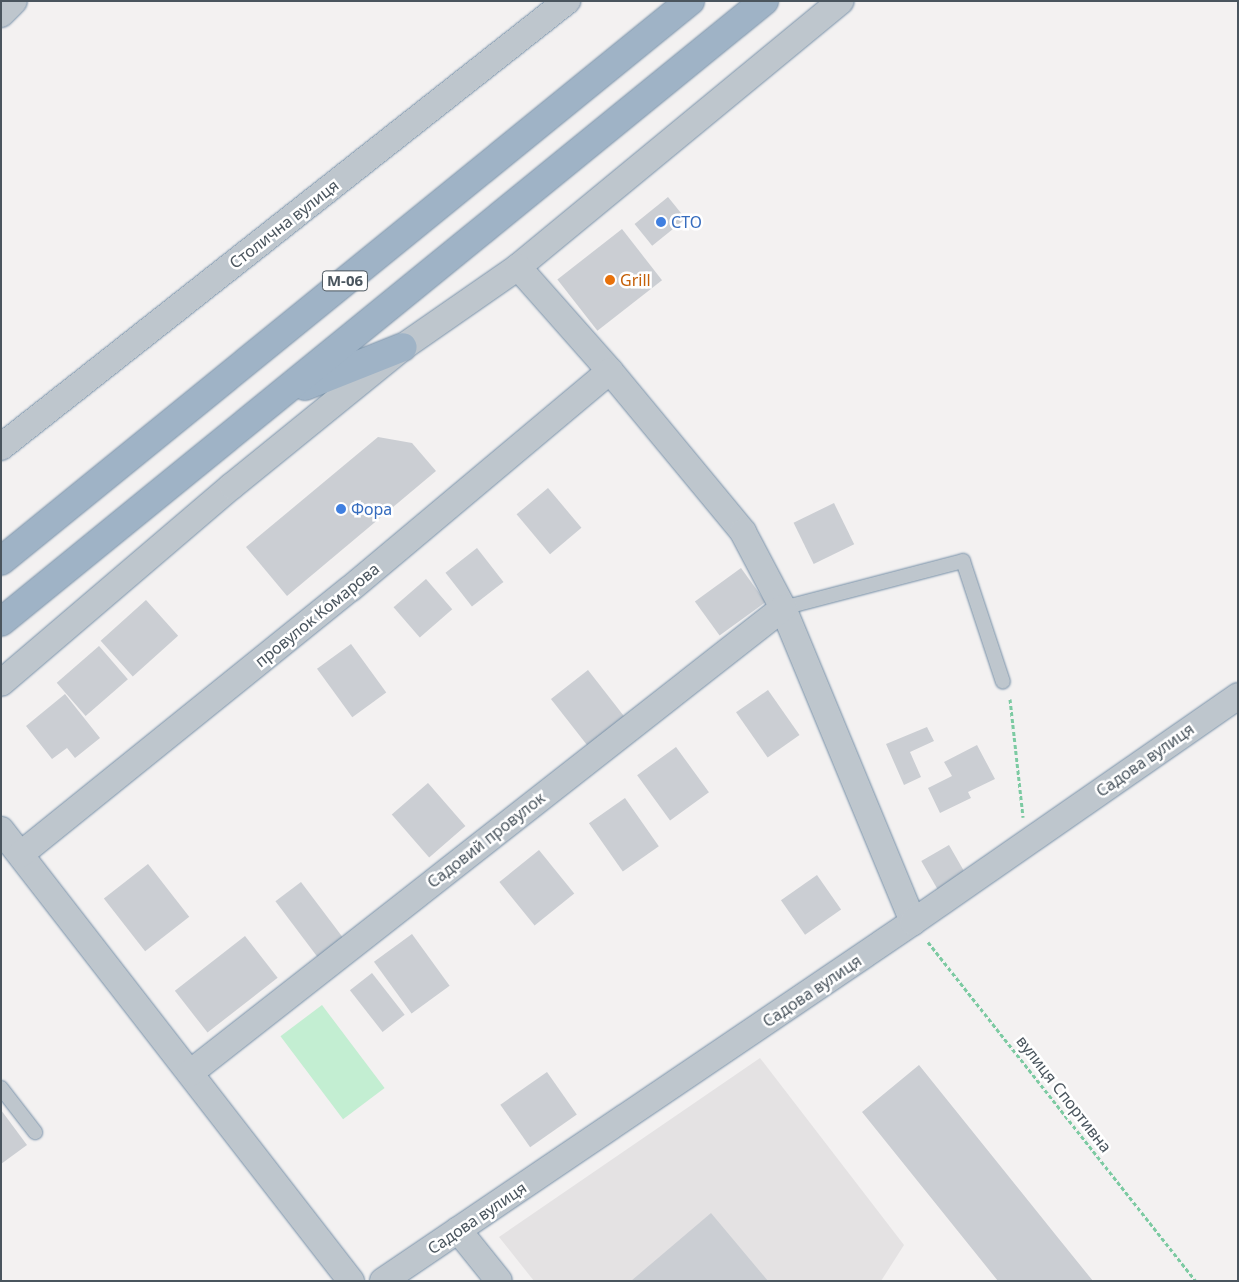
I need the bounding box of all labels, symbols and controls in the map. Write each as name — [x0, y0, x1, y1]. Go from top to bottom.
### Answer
street label: Столична вулиця — [226, 175, 342, 273]
place label: СТО — [671, 212, 702, 232]
marker: СТО — [655, 216, 667, 228]
road number: М-06 — [321, 268, 369, 294]
place label: Grill — [620, 270, 651, 290]
marker: Grill — [604, 274, 616, 286]
place label: Фора — [351, 499, 392, 519]
marker: Фора — [335, 503, 347, 515]
street label: провулок Комарова — [251, 559, 383, 671]
street label: Садова вулиця — [1092, 719, 1198, 801]
street label: Садовий провулок — [423, 788, 549, 892]
street label: Садова вулиця — [759, 951, 865, 1031]
street label: вулиця Спортивна — [1012, 1032, 1116, 1156]
street label: Садова вулиця — [424, 1178, 530, 1258]

